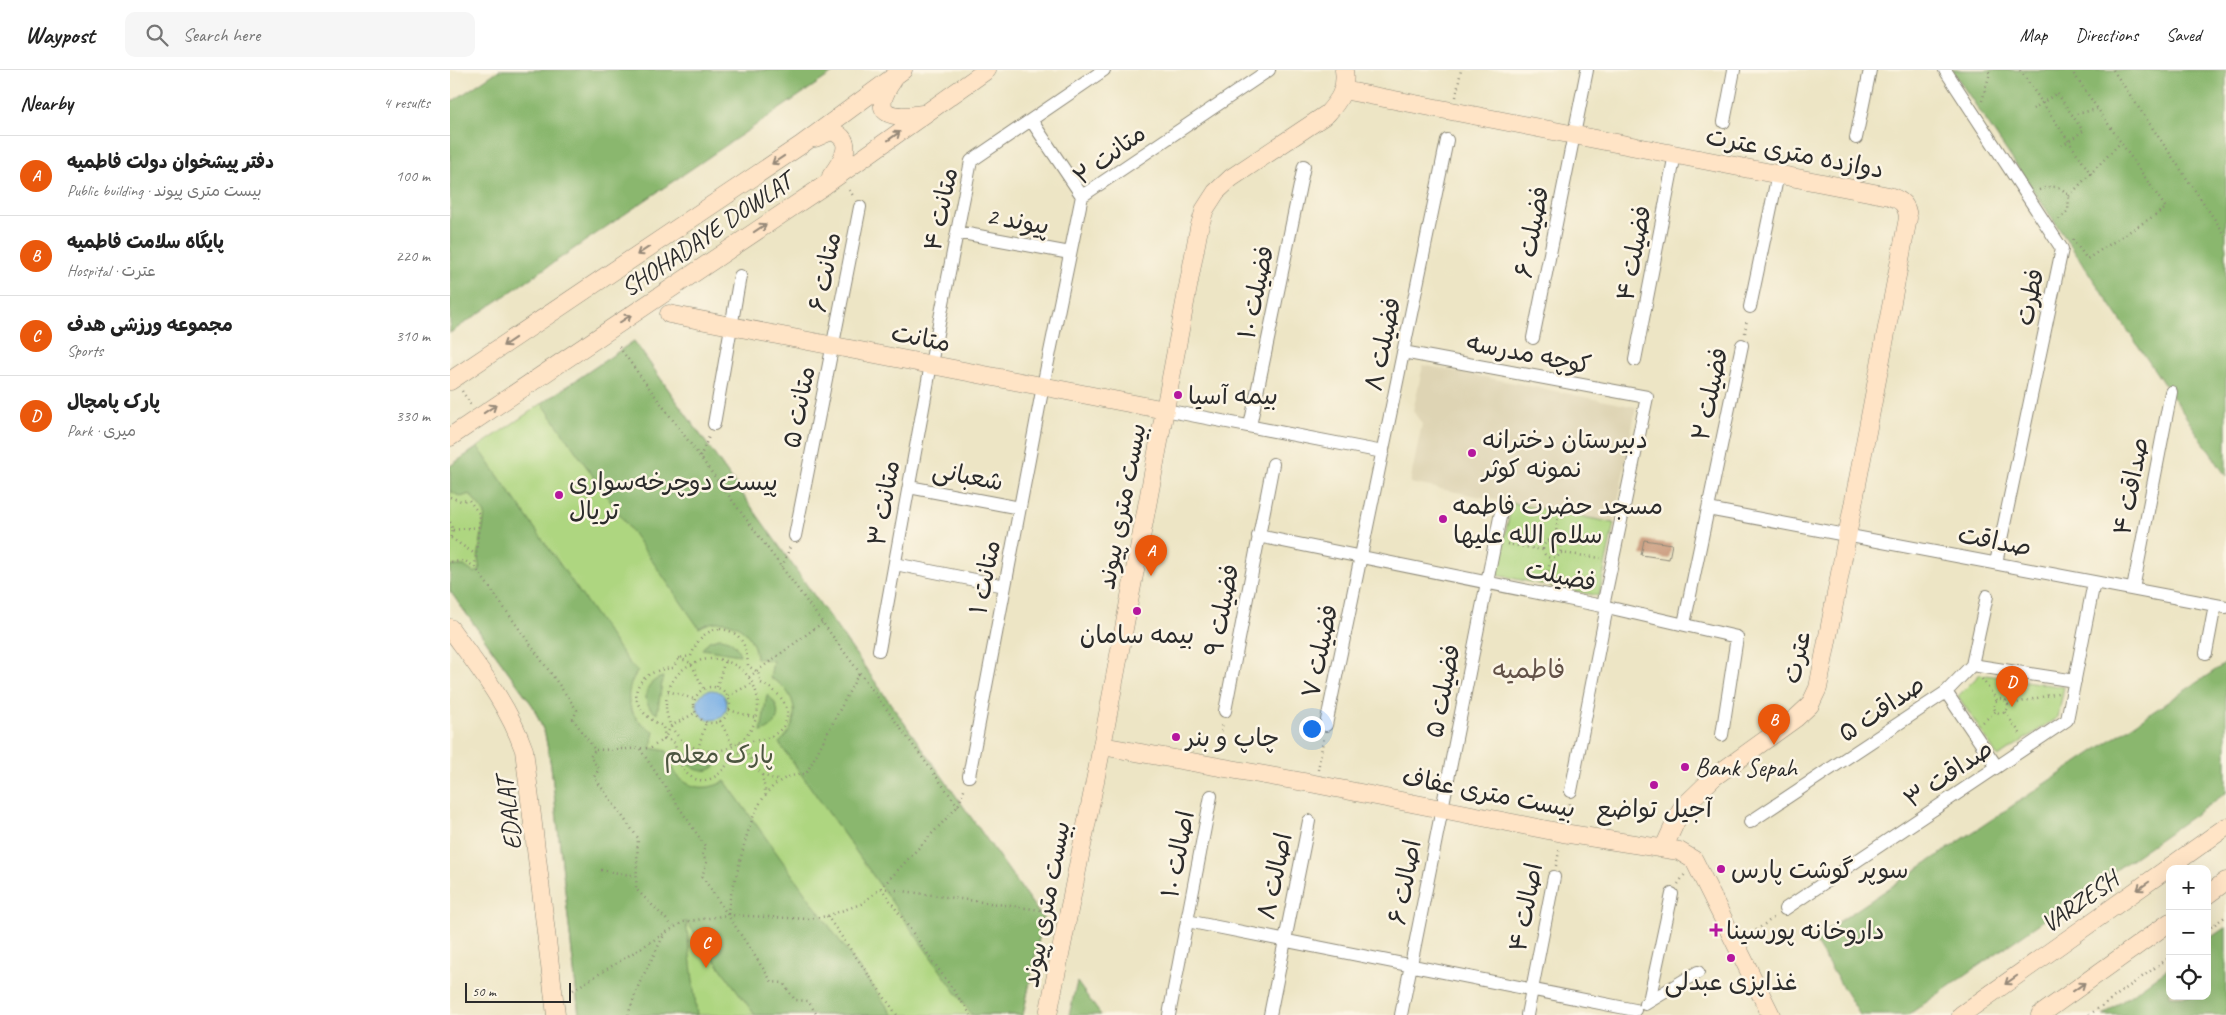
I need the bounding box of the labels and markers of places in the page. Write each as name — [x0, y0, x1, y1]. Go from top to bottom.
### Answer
place label: بیمه آسیا — [1188, 380, 1278, 412]
marker: بیمه آسیا — [1172, 389, 1184, 401]
place label: دبیرستان دخترانه نمونه کوثر — [1480, 424, 1648, 485]
marker: دبیرستان دخترانه نمونه کوثر — [1466, 447, 1478, 459]
place label: پیست دوچرخه‌سواری تریال — [569, 466, 778, 527]
marker: پیست دوچرخه‌سواری تریال — [553, 489, 565, 501]
place label: مسجد حضرت فاطمه سلام الله علیها — [1453, 490, 1663, 553]
marker: مسجد حضرت فاطمه سلام الله علیها — [1437, 513, 1449, 525]
pin: A — [1135, 535, 1167, 576]
marker: بیمه سامان — [1131, 605, 1143, 617]
place label: بیمه سامان — [1080, 619, 1194, 651]
pin: D — [1996, 666, 2028, 707]
pin: B — [1758, 704, 1790, 745]
place label: چاپ و بنر — [1184, 722, 1279, 754]
marker: چاپ و بنر — [1170, 731, 1182, 743]
place label: Bank Sepah — [1695, 752, 1798, 784]
marker: Bank Sepah — [1679, 761, 1691, 773]
marker: آجیل تواضع — [1648, 779, 1660, 791]
place label: آجیل تواضع — [1596, 793, 1713, 826]
place label: سوپر گوشت پارس — [1731, 854, 1909, 886]
marker: سوپر گوشت پارس — [1715, 863, 1727, 875]
place label: داروخانه پورسینا — [1726, 915, 1885, 947]
marker: داروخانه پورسینا — [1710, 924, 1722, 936]
pin: C — [690, 927, 722, 968]
marker: غذاپزی عبدلی — [1725, 952, 1737, 964]
place label: غذاپزی عبدلی — [1664, 966, 1798, 998]

